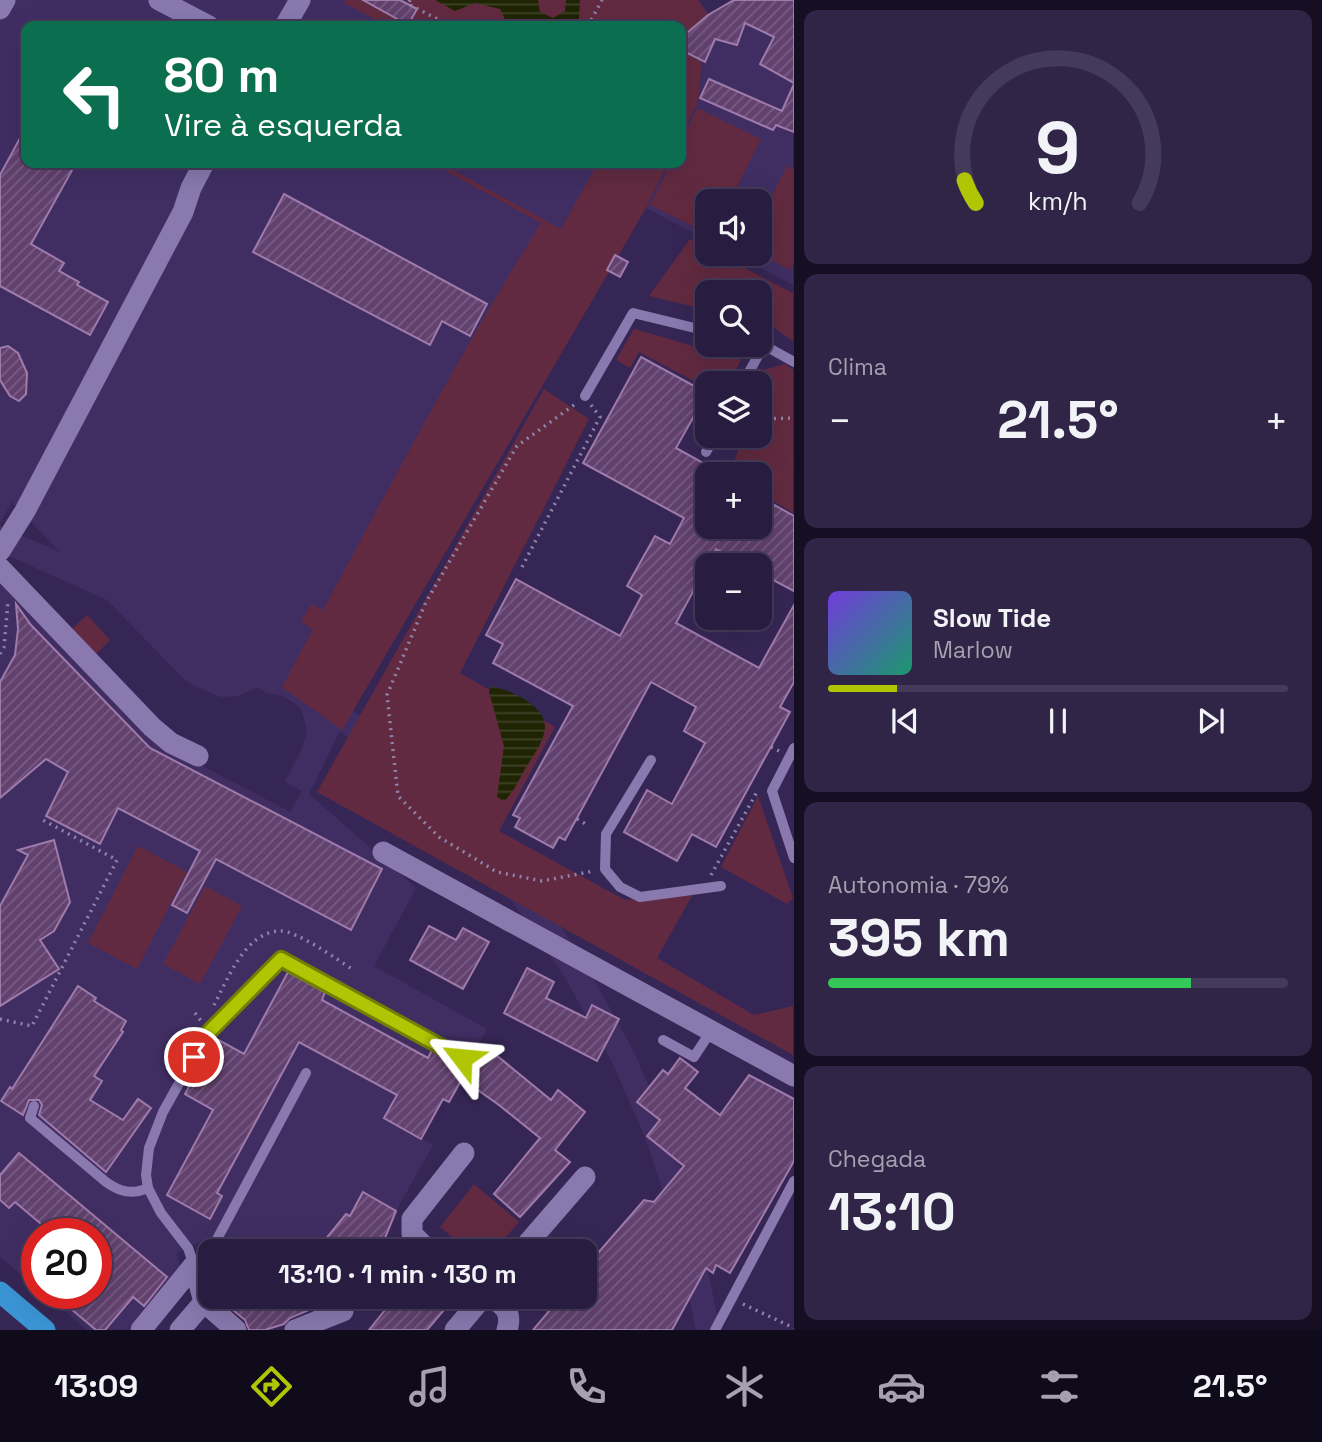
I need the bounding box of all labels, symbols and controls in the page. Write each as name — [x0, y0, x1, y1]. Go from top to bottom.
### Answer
text: 80 m — [164, 44, 279, 106]
icon: left — [49, 49, 140, 140]
text: 9 — [1036, 101, 1081, 194]
text: Vire à esquerda — [164, 105, 402, 145]
text: km/h — [1028, 185, 1088, 217]
map controls — [695, 189, 772, 630]
button: sound — [695, 189, 772, 266]
button: search — [695, 280, 772, 357]
text: Clima — [828, 352, 887, 382]
button: layers — [695, 371, 772, 448]
text: 21.5° — [997, 387, 1119, 453]
text: − — [828, 397, 852, 445]
text: + — [1264, 397, 1288, 445]
button: + — [695, 462, 772, 539]
button: − — [695, 553, 772, 630]
text: Slow Tide — [933, 601, 1051, 635]
text: Marlow — [933, 635, 1013, 665]
icon: previous — [886, 702, 924, 740]
icon: pause — [1039, 702, 1077, 740]
icon: next — [1192, 702, 1230, 740]
text: Autonomia · 79% — [828, 870, 1009, 900]
text: 395 km — [828, 905, 1010, 971]
position arrow — [425, 1021, 499, 1095]
pin — [164, 1027, 224, 1087]
icon: arrive — [175, 1038, 213, 1076]
text: Chegada — [828, 1144, 926, 1174]
text: 13:10 — [828, 1179, 956, 1245]
speed limit sign: 20 — [21, 1218, 112, 1309]
text: 13:10 · 1 min · 130 m — [278, 1257, 517, 1291]
icon: directions — [247, 1362, 296, 1411]
icon: music — [405, 1362, 454, 1411]
icon: phone — [562, 1362, 611, 1411]
icon: climate — [720, 1362, 769, 1411]
icon: car — [877, 1362, 926, 1411]
icon: filters — [1035, 1362, 1084, 1411]
text: 13:09 — [54, 1366, 138, 1406]
text: 21.5° — [1193, 1366, 1268, 1406]

